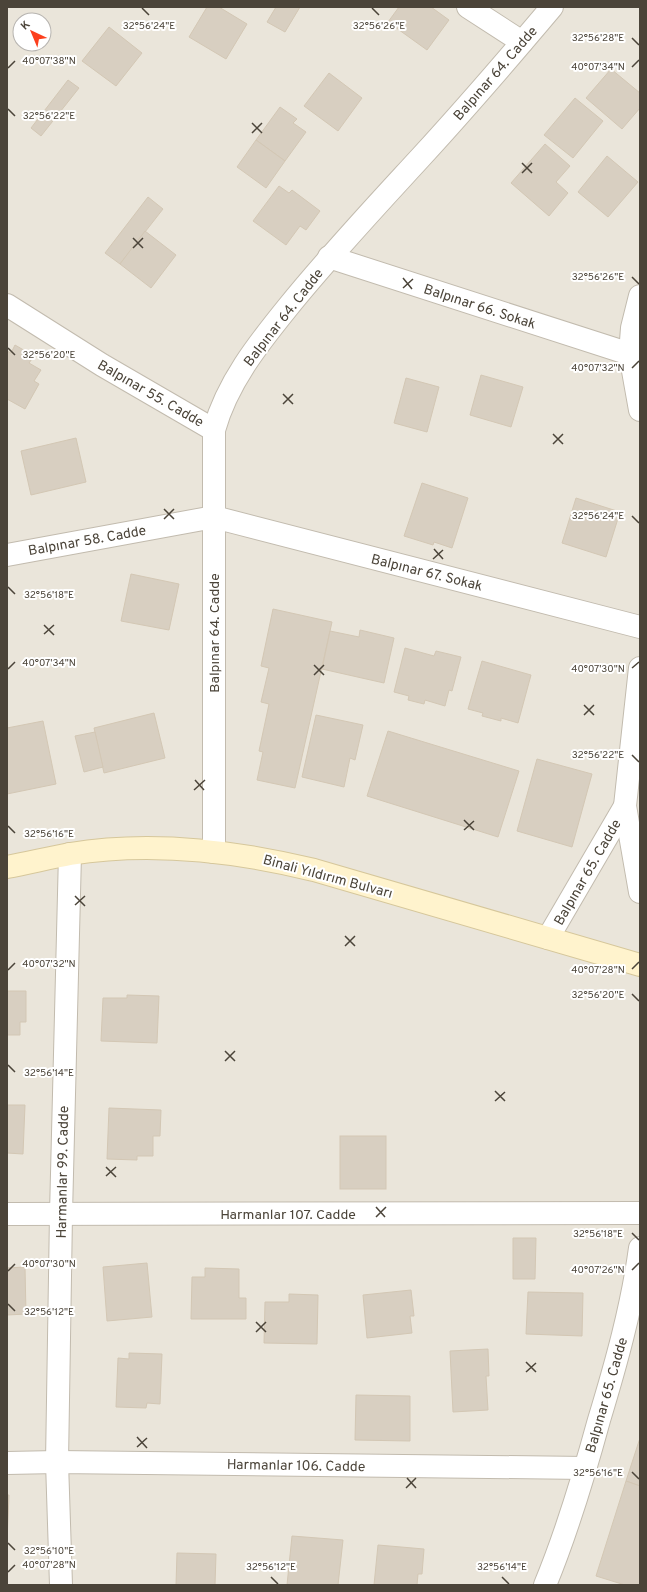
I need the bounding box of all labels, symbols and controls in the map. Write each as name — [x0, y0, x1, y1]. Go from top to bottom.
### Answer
north arrow — [12, 12, 52, 52]
text: K — [18, 18, 34, 33]
text: 32°56'24"E — [123, 20, 175, 33]
text: 32°56'26"E — [353, 20, 405, 33]
street label: Balpınar 64. Cadde — [451, 23, 542, 125]
text: 32°56'28"E — [572, 32, 624, 45]
text: 40°07'38"N — [22, 55, 76, 68]
text: 40°07'34"N — [571, 61, 625, 74]
text: 32°56'22"E — [23, 110, 75, 123]
street label: Balpınar 64. Cadde — [241, 266, 328, 370]
text: 32°56'26"E — [572, 271, 624, 284]
street label: Balpınar 66. Sokak — [421, 281, 538, 334]
text: 32°56'20"E — [23, 349, 75, 362]
street label: Balpınar 55. Cadde — [94, 357, 206, 432]
text: 40°07'32"N — [571, 362, 625, 375]
text: 32°56'24"E — [572, 510, 624, 523]
street label: Balpınar 58. Cadde — [27, 523, 148, 560]
street label: Balpınar 67. Sokak — [369, 551, 484, 596]
street label: Balpınar 64. Cadde — [207, 573, 224, 693]
text: 32°56'18"E — [24, 589, 74, 602]
text: 40°07'34"N — [22, 657, 76, 670]
text: 40°07'30"N — [571, 663, 625, 676]
text: 32°56'22"E — [572, 749, 624, 762]
street label: Balpınar 65. Cadde — [551, 817, 626, 929]
text: 32°56'16"E — [24, 828, 74, 841]
street label: Binali Yıldırım Bulvarı — [261, 852, 394, 903]
text: 40°07'32"N — [22, 958, 76, 971]
text: 40°07'28"N — [571, 964, 625, 977]
text: 32°56'20"E — [572, 989, 624, 1002]
text: 32°56'14"E — [24, 1067, 74, 1080]
street label: Harmanlar 99. Cadde — [54, 1106, 73, 1239]
street label: Harmanlar 107. Cadde — [220, 1207, 356, 1224]
text: 32°56'18"E — [573, 1228, 623, 1241]
text: 40°07'30"N — [22, 1258, 76, 1271]
text: 40°07'26"N — [571, 1264, 625, 1277]
text: 32°56'12"E — [24, 1306, 74, 1319]
street label: Balpınar 65. Cadde — [583, 1336, 632, 1455]
street label: Harmanlar 106. Cadde — [227, 1457, 365, 1476]
text: 32°56'16"E — [573, 1467, 623, 1480]
text: 32°56'10"E — [24, 1545, 74, 1558]
text: 40°07'28"N — [22, 1559, 76, 1572]
text: 32°56'12"E — [246, 1561, 296, 1574]
text: 32°56'14"E — [477, 1561, 527, 1574]

